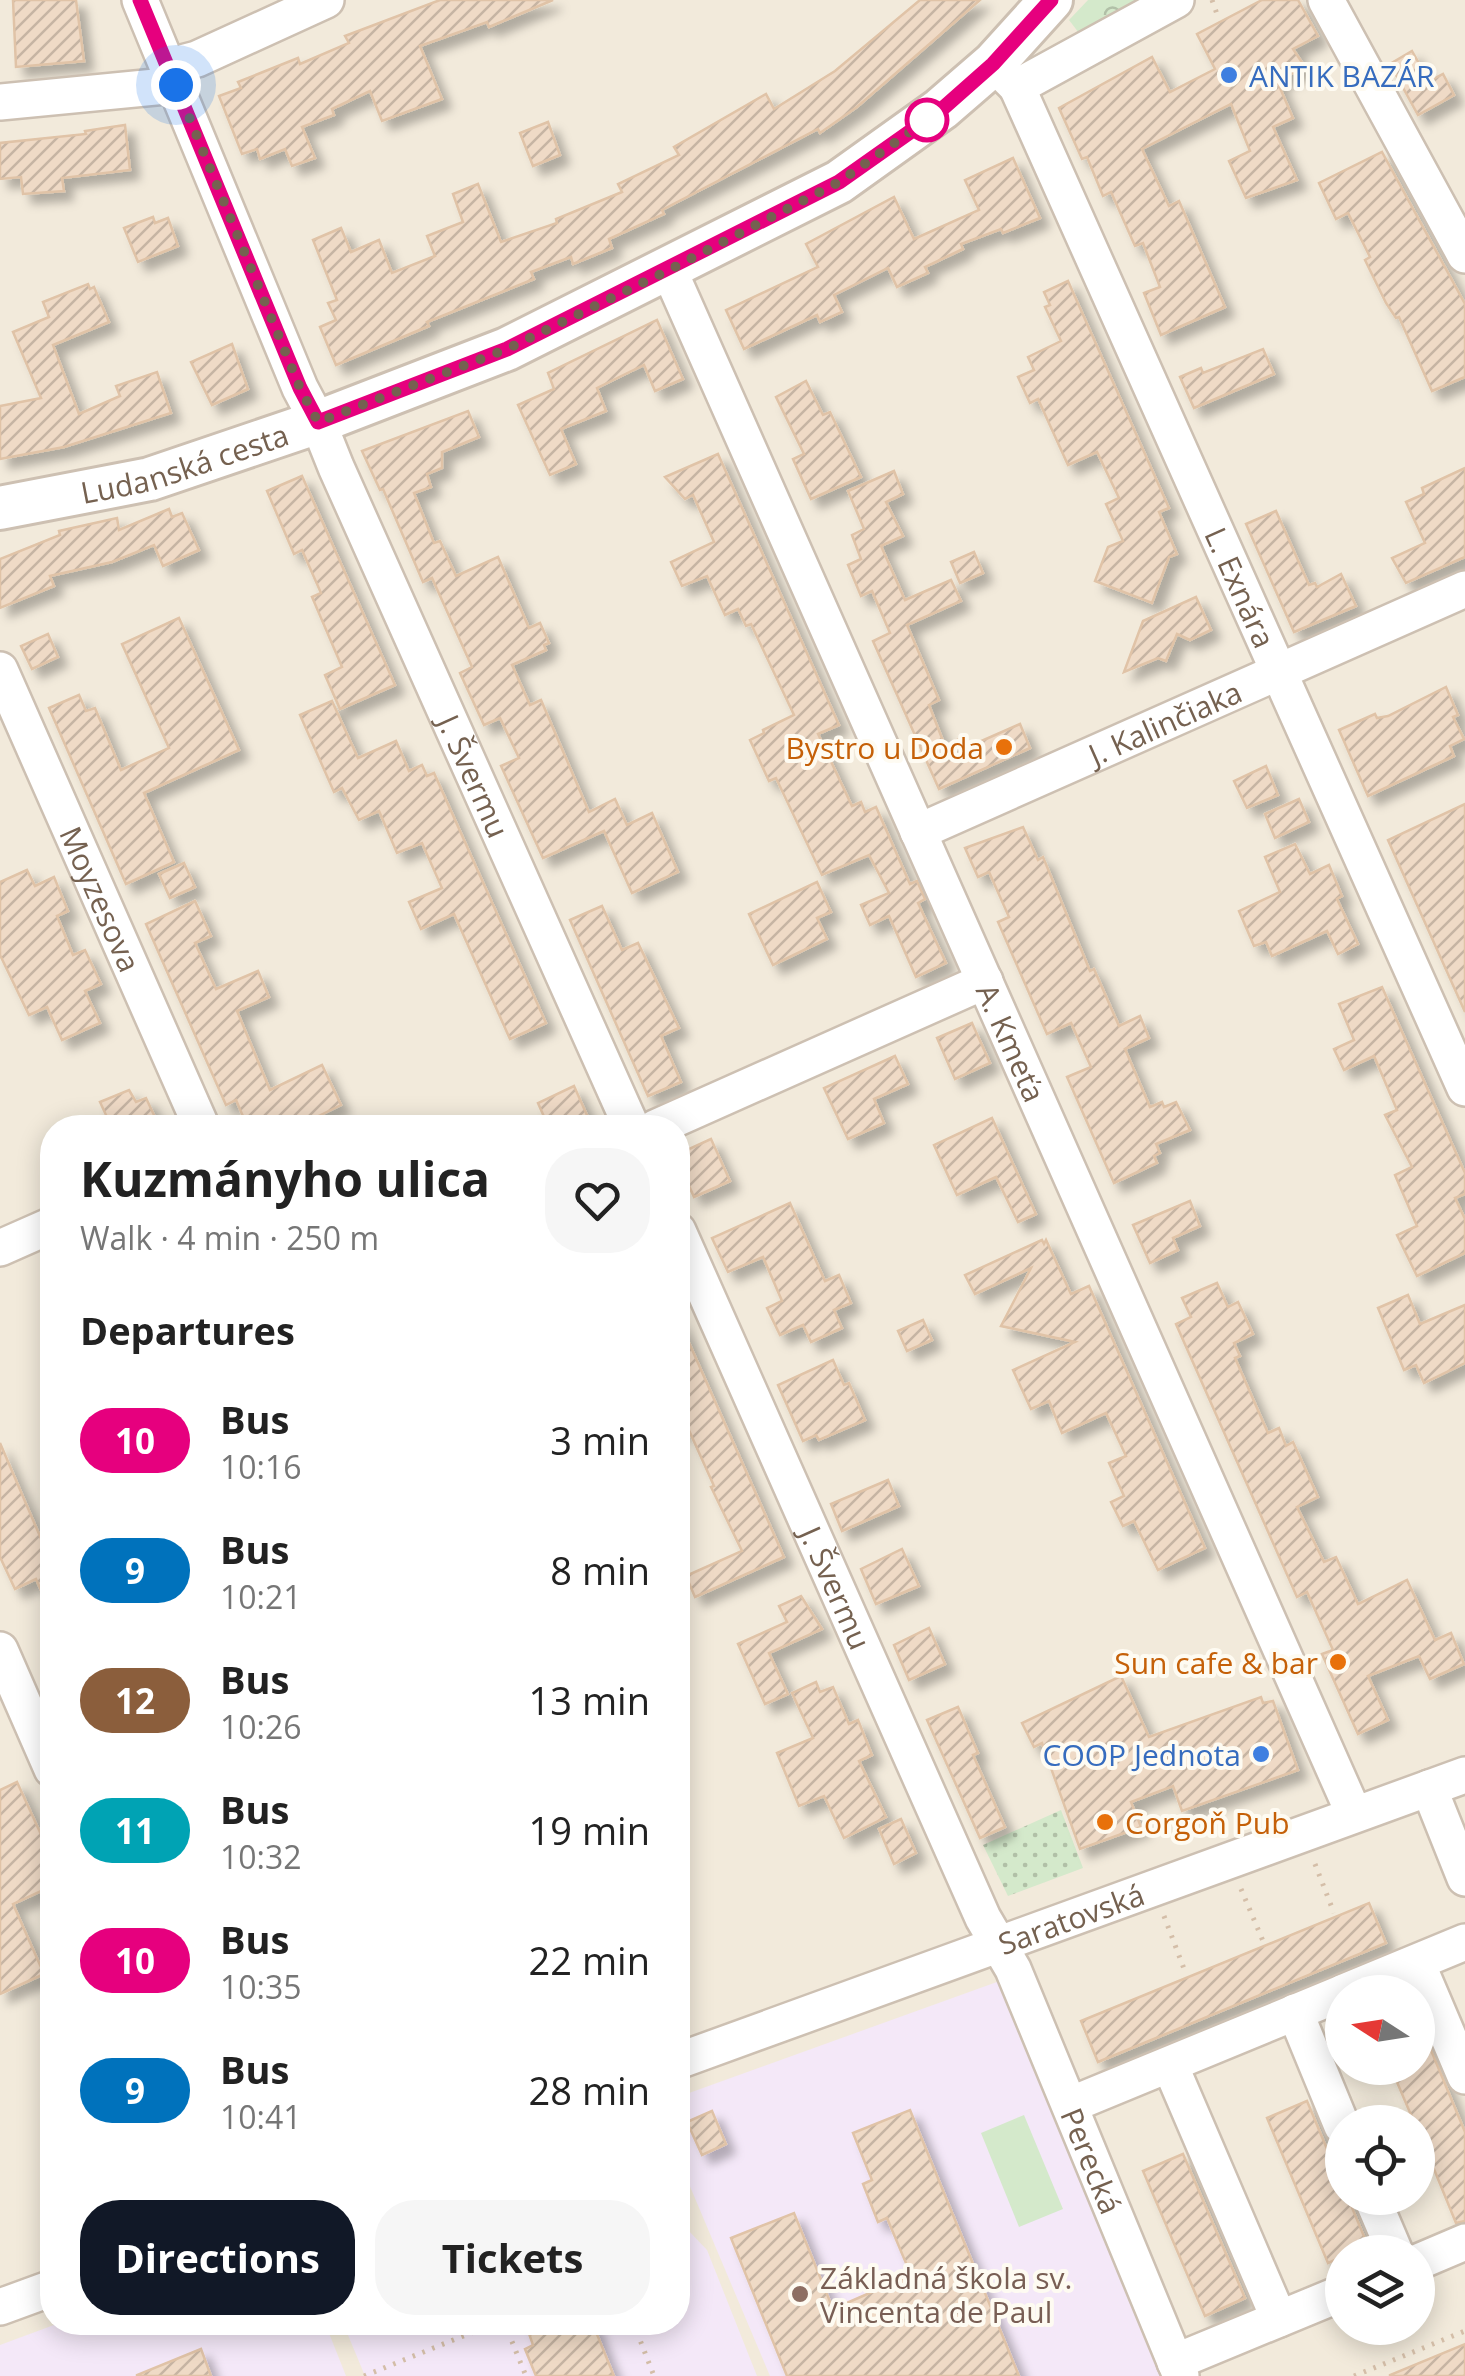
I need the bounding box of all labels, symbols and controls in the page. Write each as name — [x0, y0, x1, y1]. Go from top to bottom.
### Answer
place label: ANTIK BAZÁR — [1249, 55, 1435, 96]
your location — [151, 60, 201, 110]
marker: ANTIK BAZÁR — [1218, 64, 1240, 86]
unlabelled marker — [906, 99, 948, 141]
street label: Ludanská cesta — [77, 413, 294, 512]
street label: L. Exnára — [1196, 521, 1286, 654]
street label: J. Kalinčiaka — [1079, 670, 1248, 776]
street label: J. Švermu — [428, 705, 520, 844]
place label: Bystro u Doda — [785, 727, 984, 768]
marker: Bystro u Doda — [993, 736, 1015, 758]
street label: Moyzesova — [51, 820, 151, 978]
street label: A. Kmeťa — [968, 977, 1056, 1108]
text: Kuzmányho ulica — [80, 1146, 490, 1211]
button: heart — [545, 1148, 650, 1253]
text: Walk · 4 min · 250 m — [80, 1216, 379, 1259]
text: Departures — [80, 1304, 295, 1356]
text: Bus — [220, 1393, 289, 1445]
text: 3 min — [550, 1414, 650, 1466]
text: 10 — [115, 1417, 155, 1464]
text: 10:16 — [220, 1445, 302, 1488]
street label: J. Švermu — [790, 1517, 881, 1655]
text: Bus — [220, 1523, 289, 1575]
text: 8 min — [550, 1544, 650, 1596]
text: 9 — [125, 1547, 145, 1594]
text: 10:21 — [220, 1575, 302, 1618]
place label: Sun cafe & bar — [1114, 1642, 1318, 1683]
marker: Sun cafe & bar — [1327, 1651, 1349, 1673]
text: Bus — [220, 1653, 289, 1705]
text: 13 min — [529, 1674, 650, 1726]
text: 12 — [115, 1677, 155, 1724]
text: 10:26 — [220, 1705, 302, 1748]
place label: COOP Jednota — [1043, 1734, 1241, 1775]
marker: COOP Jednota — [1250, 1743, 1272, 1765]
text: Bus — [220, 1783, 289, 1835]
place label: Corgoň Pub — [1125, 1802, 1290, 1843]
text: 19 min — [529, 1804, 650, 1856]
text: 11 — [115, 1807, 155, 1854]
marker: Corgoň Pub — [1094, 1811, 1116, 1833]
text: 10:32 — [220, 1835, 302, 1878]
street label: Saratovská — [992, 1873, 1150, 1964]
text: Bus — [220, 1913, 289, 1965]
text: 22 min — [529, 1934, 650, 1986]
text: 10 — [115, 1937, 155, 1984]
text: 10:35 — [220, 1965, 302, 2008]
north arrow — [1325, 1975, 1435, 2085]
map controls — [1325, 1975, 1435, 2345]
text: Bus — [220, 2043, 289, 2095]
text: 28 min — [529, 2064, 650, 2116]
text: 9 — [125, 2067, 145, 2114]
text: 10:41 — [220, 2095, 302, 2138]
street label: Perecká — [1052, 2101, 1132, 2220]
button: locate — [1325, 2105, 1435, 2215]
button: Directions — [80, 2200, 355, 2315]
button: Tickets — [375, 2200, 650, 2315]
button: layers — [1325, 2235, 1435, 2345]
place label: Základná škola sv. Vincenta de Paul — [820, 2257, 1072, 2332]
marker: Základná škola sv. Vincenta de Paul — [789, 2283, 811, 2305]

